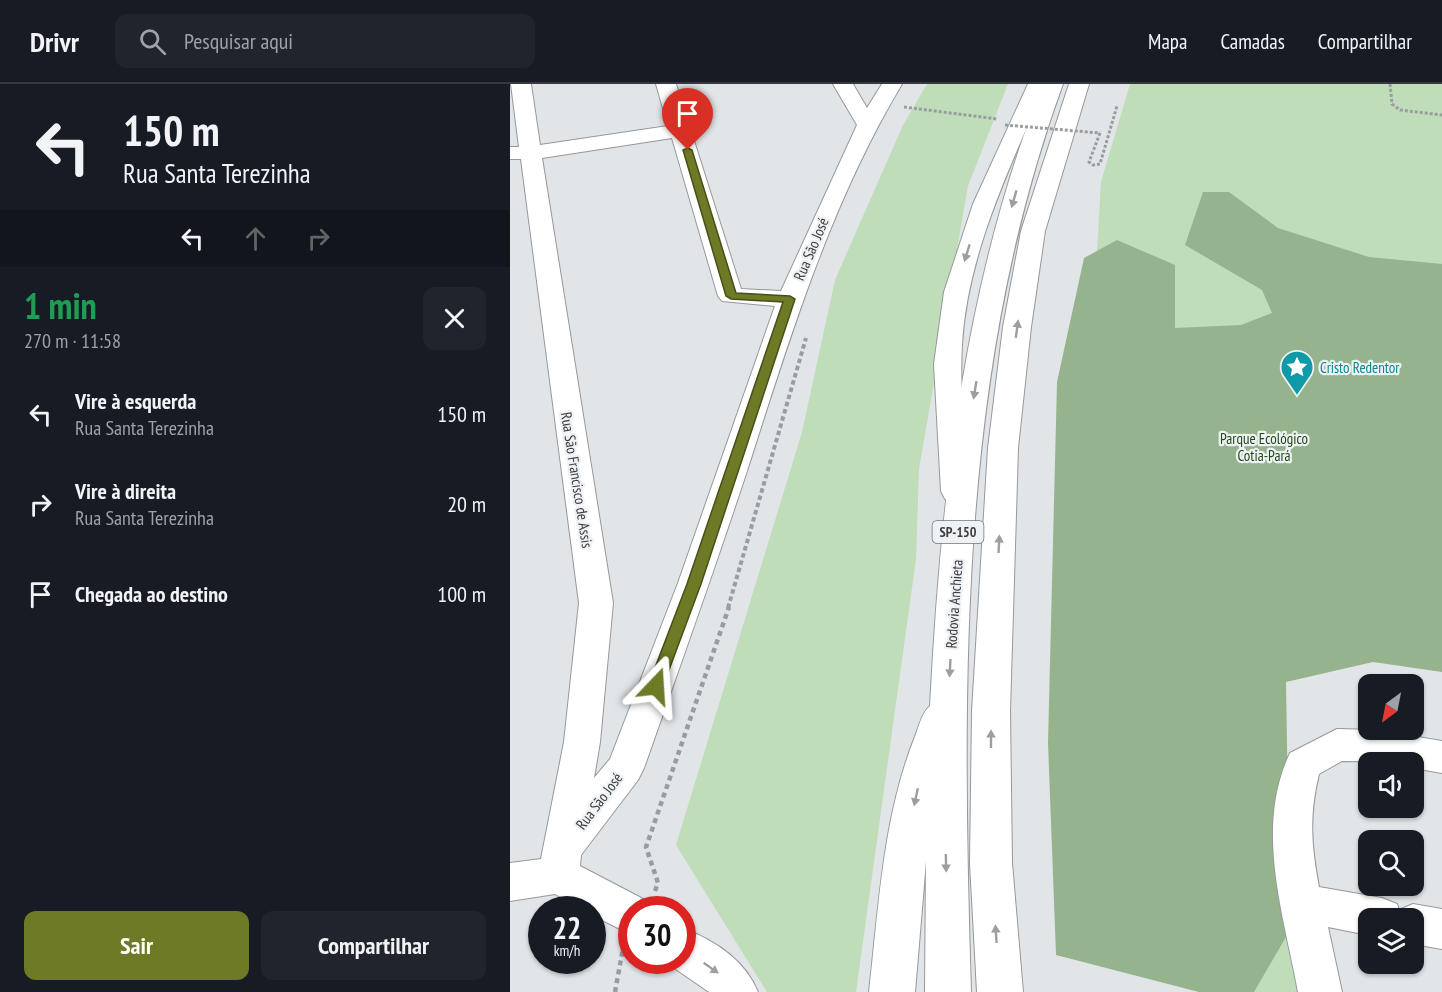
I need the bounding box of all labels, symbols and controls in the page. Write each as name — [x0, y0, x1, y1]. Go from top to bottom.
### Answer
search box — [115, 14, 535, 68]
text: Drivr — [30, 23, 79, 60]
icon: search — [136, 25, 169, 58]
text: Pesquisar aqui — [184, 27, 293, 55]
text: Mapa — [1148, 28, 1187, 55]
text: Camadas — [1220, 28, 1285, 55]
text: Compartilhar — [1318, 28, 1412, 55]
pin — [662, 88, 713, 150]
icon: arrive — [671, 97, 704, 130]
text: 150 m — [123, 103, 220, 158]
icon: left — [24, 108, 102, 186]
text: Rua Santa Terezinha — [123, 156, 311, 190]
one-way arrow — [1009, 190, 1018, 208]
street label: Rua São José — [789, 215, 833, 283]
icon: left — [176, 222, 209, 255]
icon: ahead — [239, 222, 272, 255]
icon: right — [302, 222, 335, 255]
one-way arrow — [962, 244, 972, 262]
text: 1 min — [24, 282, 97, 329]
button: close — [423, 287, 486, 350]
one-way arrow — [1012, 319, 1022, 338]
text: 270 m · 11:58 — [24, 328, 121, 354]
place icon: Cristo Redentor — [1279, 349, 1315, 396]
place label: Cristo Redentor — [1320, 358, 1400, 377]
one-way arrow — [971, 381, 980, 400]
text: Vire à esquerda — [75, 387, 196, 415]
icon: left — [24, 398, 57, 431]
text: 150 m — [437, 400, 486, 428]
street label: Rua São Francisco de Assis — [557, 411, 597, 549]
text: Rua Santa Terezinha — [75, 415, 214, 441]
park label: Parque Ecológico Cotia-Pará — [1220, 429, 1308, 465]
text: Vire à direita — [75, 477, 176, 505]
icon: right — [24, 488, 57, 521]
text: 20 m — [447, 490, 486, 518]
text: Rua Santa Terezinha — [75, 505, 214, 531]
road number: SP-150 — [932, 521, 984, 543]
one-way arrow — [994, 534, 1003, 553]
street label: Rodovia Anchieta — [941, 559, 967, 649]
icon: arrive — [24, 578, 57, 611]
text: Chegada ao destino — [75, 580, 228, 608]
text: 100 m — [437, 580, 486, 608]
position arrow — [624, 654, 688, 718]
one-way arrow — [945, 658, 954, 677]
north arrow — [1358, 674, 1424, 740]
map controls — [1358, 674, 1424, 974]
one-way arrow — [986, 729, 996, 748]
button: sound — [1358, 752, 1424, 818]
street label: Rua São José — [571, 769, 627, 833]
one-way arrow — [910, 788, 920, 806]
button: search — [1358, 830, 1424, 896]
one-way arrow — [941, 853, 950, 872]
speed limit sign: 30 — [618, 896, 696, 974]
text: 22 — [553, 908, 581, 947]
button: layers — [1358, 908, 1424, 974]
button: Sair — [24, 911, 249, 980]
button: Compartilhar — [261, 911, 486, 980]
one-way arrow — [991, 924, 1001, 943]
text: km/h — [554, 941, 580, 960]
one-way arrow — [703, 962, 719, 973]

